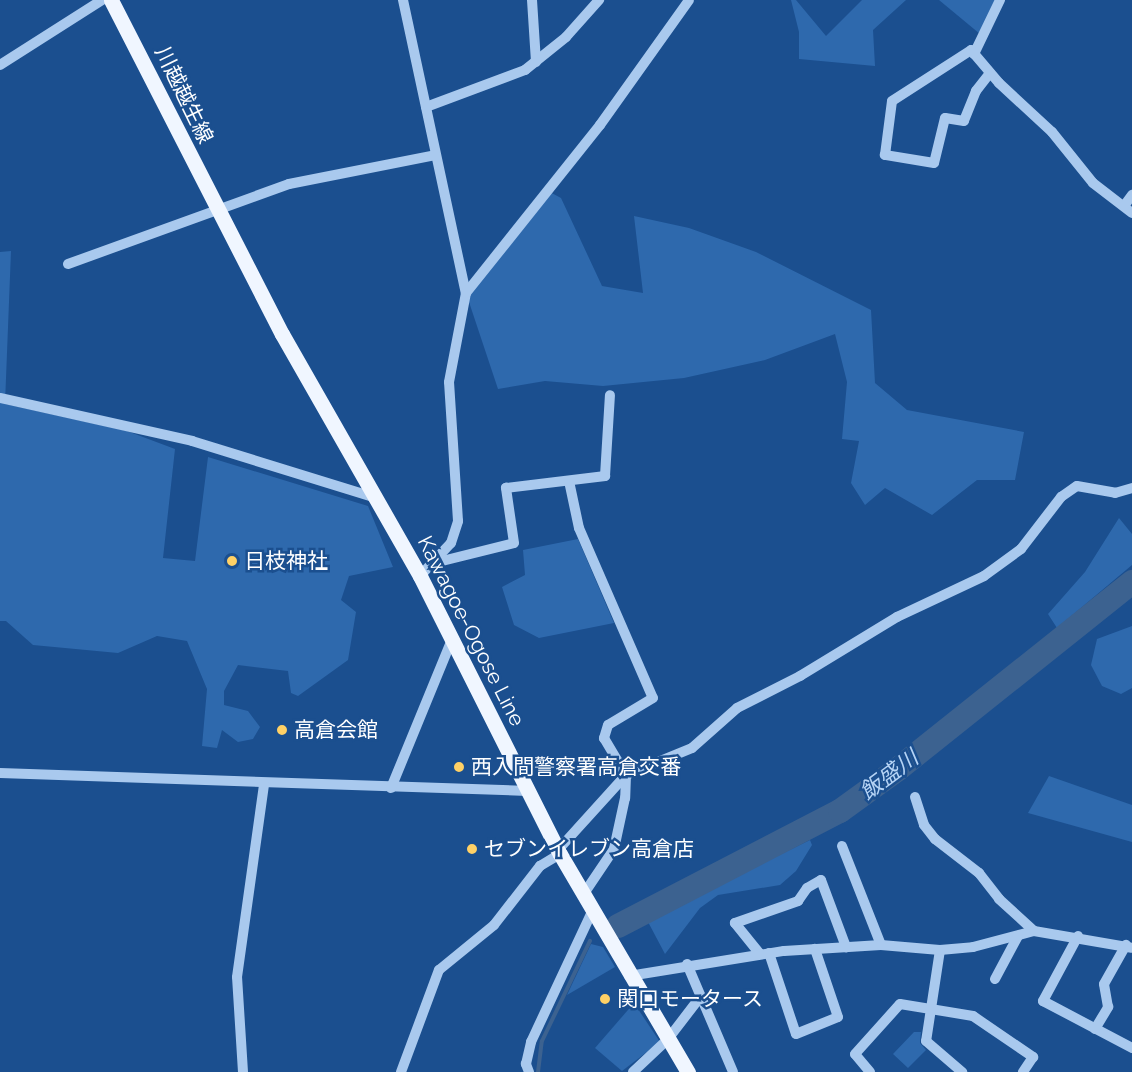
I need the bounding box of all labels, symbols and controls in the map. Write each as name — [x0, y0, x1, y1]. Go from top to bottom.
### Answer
street label: 川越越生線 — [150, 42, 218, 148]
street label: Kawagoe-Ogose Line — [412, 532, 530, 730]
place label: 日枝神社 — [244, 548, 328, 574]
marker: 日枝神社 — [225, 554, 239, 568]
place label: 高倉会館 — [294, 717, 378, 743]
marker: 高倉会館 — [275, 723, 289, 737]
water label: 飯盛川 — [855, 745, 923, 805]
place label: 西入間警察署高倉交番 — [471, 754, 681, 780]
marker: 西入間警察署高倉交番 — [452, 760, 466, 774]
place label: セブンイレブン高倉店 — [484, 836, 694, 862]
marker: セブンイレブン高倉店 — [465, 842, 479, 856]
place label: 関口モータース — [617, 986, 764, 1012]
marker: 関口モータース — [598, 992, 612, 1006]

